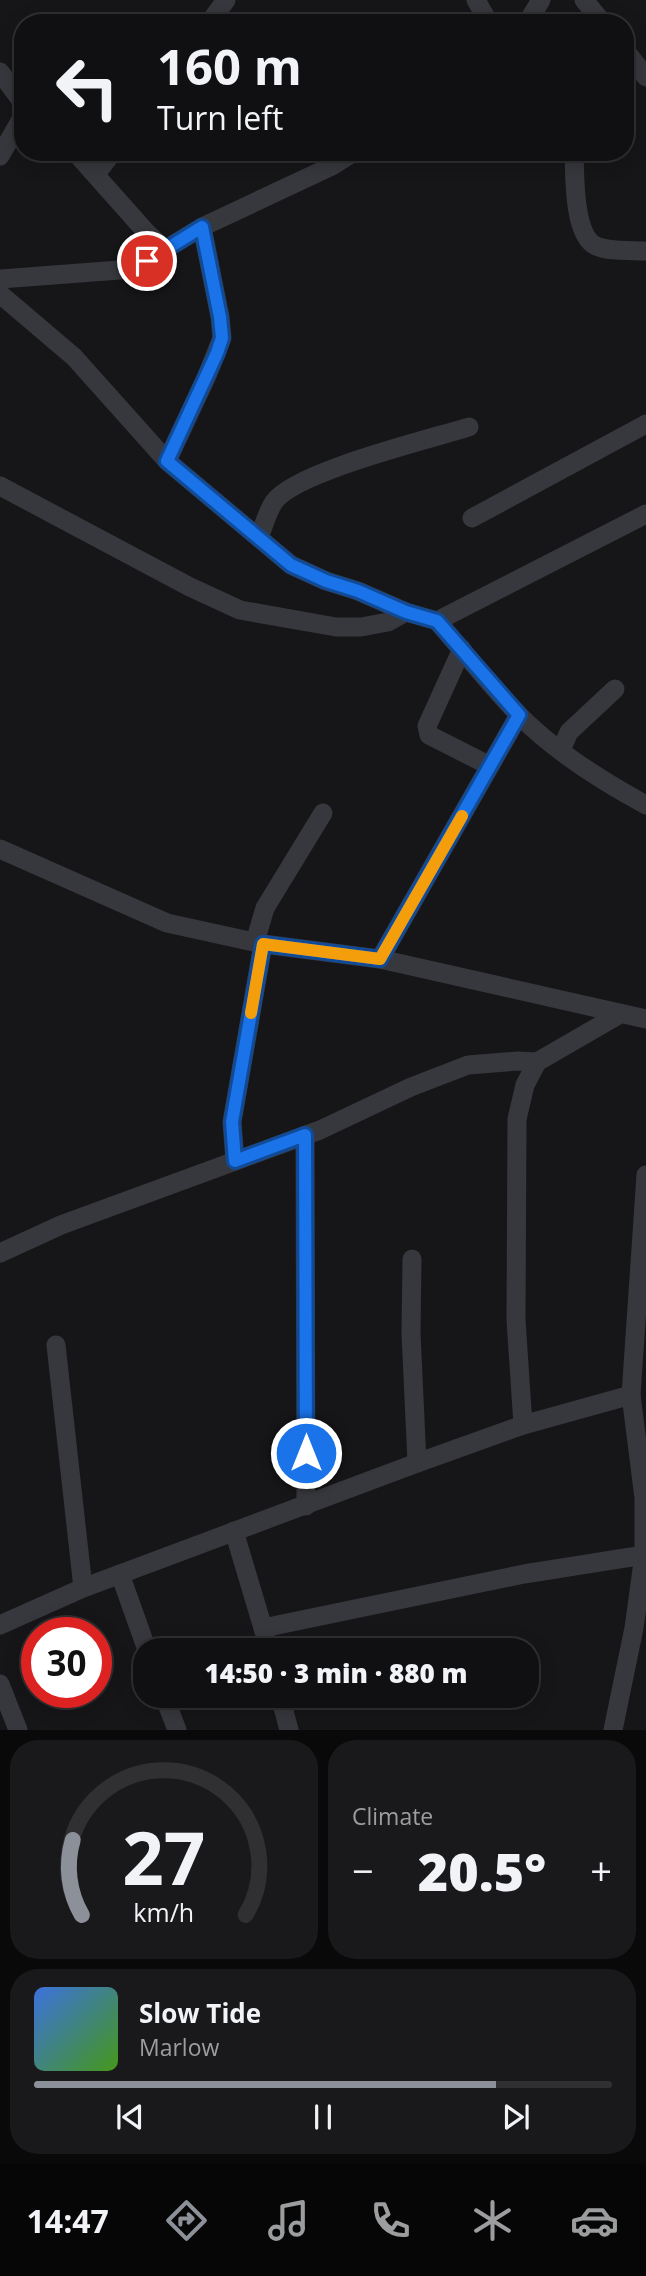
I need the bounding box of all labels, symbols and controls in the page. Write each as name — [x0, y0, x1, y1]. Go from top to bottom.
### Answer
text: 160 m — [157, 33, 302, 99]
icon: left — [42, 42, 133, 133]
text: Turn left — [157, 96, 283, 139]
pin — [117, 231, 177, 291]
icon: arrive — [128, 242, 166, 280]
position arrow — [269, 1416, 343, 1490]
speed limit sign: 30 — [21, 1617, 112, 1708]
text: 14:50 · 3 min · 880 m — [205, 1655, 467, 1691]
text: Climate — [352, 1800, 433, 1832]
text: 27 — [122, 1808, 206, 1907]
text: 20.5° — [418, 1835, 546, 1906]
text: − — [352, 1844, 374, 1896]
text: + — [590, 1844, 612, 1896]
text: km/h — [134, 1895, 194, 1929]
text: Slow Tide — [139, 1995, 261, 2031]
text: Marlow — [139, 2031, 219, 2063]
icon: previous — [111, 2098, 149, 2136]
icon: pause — [304, 2098, 342, 2136]
icon: next — [497, 2098, 535, 2136]
icon: directions — [162, 2196, 211, 2245]
icon: music — [264, 2196, 313, 2245]
icon: phone — [366, 2196, 415, 2245]
icon: climate — [468, 2196, 517, 2245]
icon: car — [570, 2196, 619, 2245]
text: 14:47 — [27, 2199, 109, 2242]

